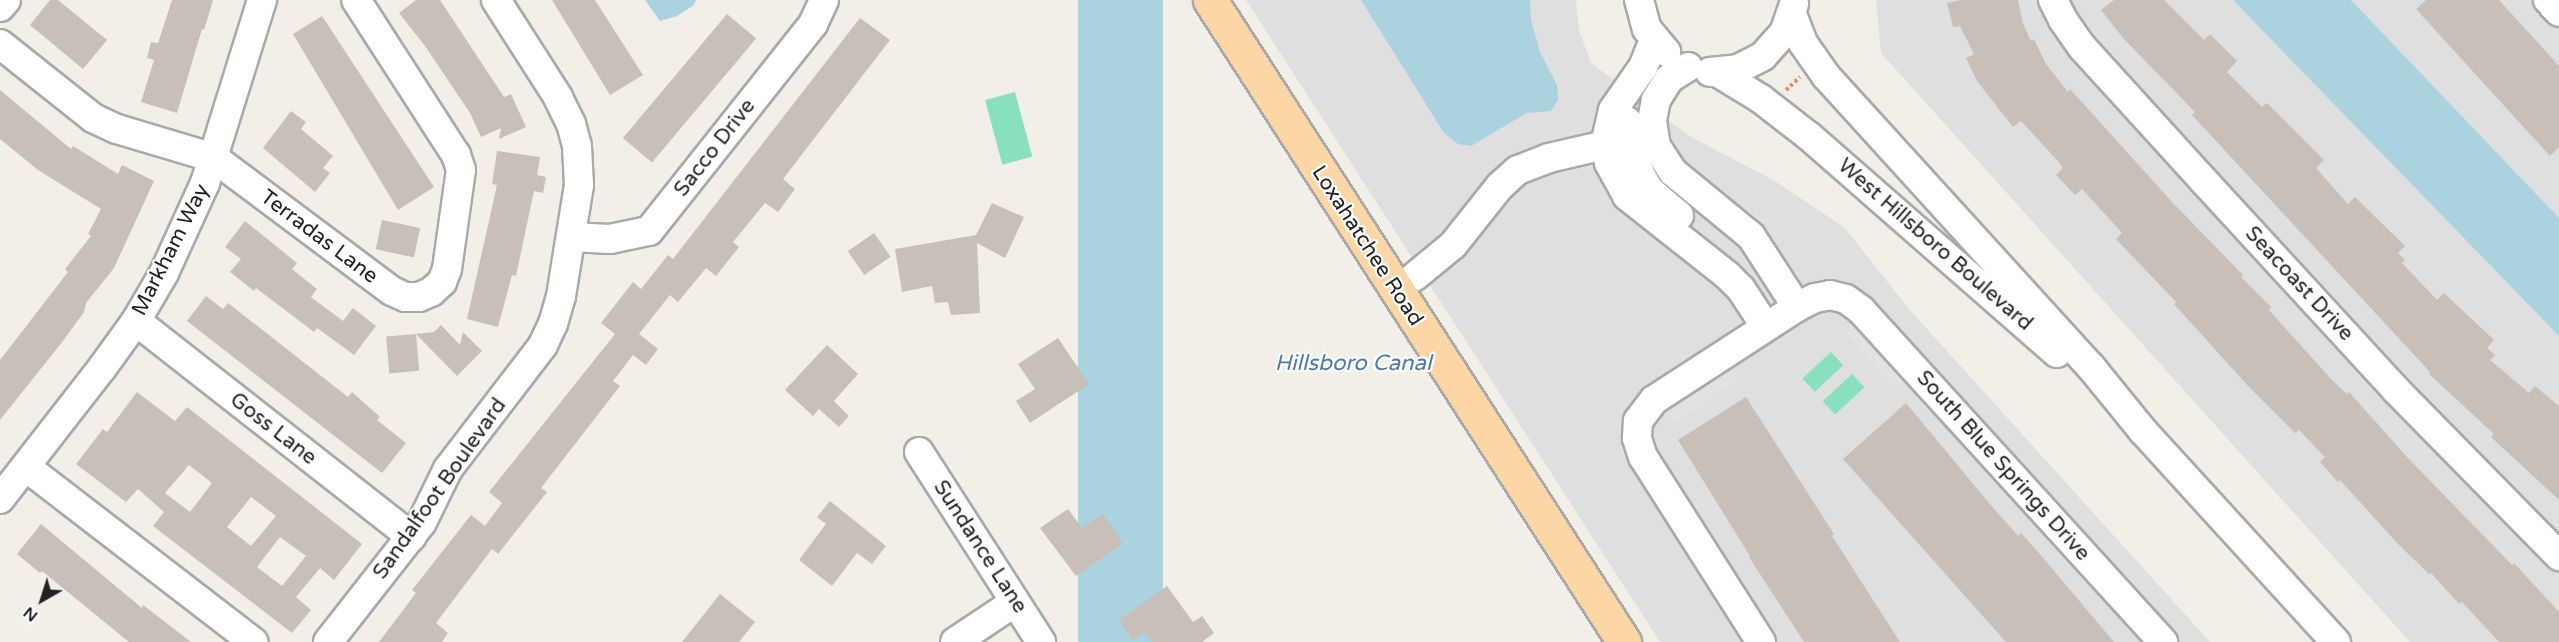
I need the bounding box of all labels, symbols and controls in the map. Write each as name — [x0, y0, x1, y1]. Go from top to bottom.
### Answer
street label: Sacco Drive — [669, 94, 761, 202]
street label: West Hillsboro Boulevard — [1832, 154, 2038, 336]
street label: Loxahatchee Road — [1306, 161, 1428, 331]
street label: Markham Way — [127, 180, 215, 320]
street label: Terradas Lane — [255, 185, 383, 289]
street label: Seacoast Drive — [2239, 221, 2359, 347]
water label: Hillsboro Canal — [1275, 351, 1431, 377]
street label: South Blue Springs Drive — [1911, 366, 2095, 566]
street label: Goss Lane — [225, 387, 321, 471]
street label: Sandalfoot Boulevard — [368, 394, 512, 584]
street label: Sundance Lane — [928, 476, 1032, 618]
north arrow — [12, 570, 72, 630]
text: N — [19, 602, 42, 626]

